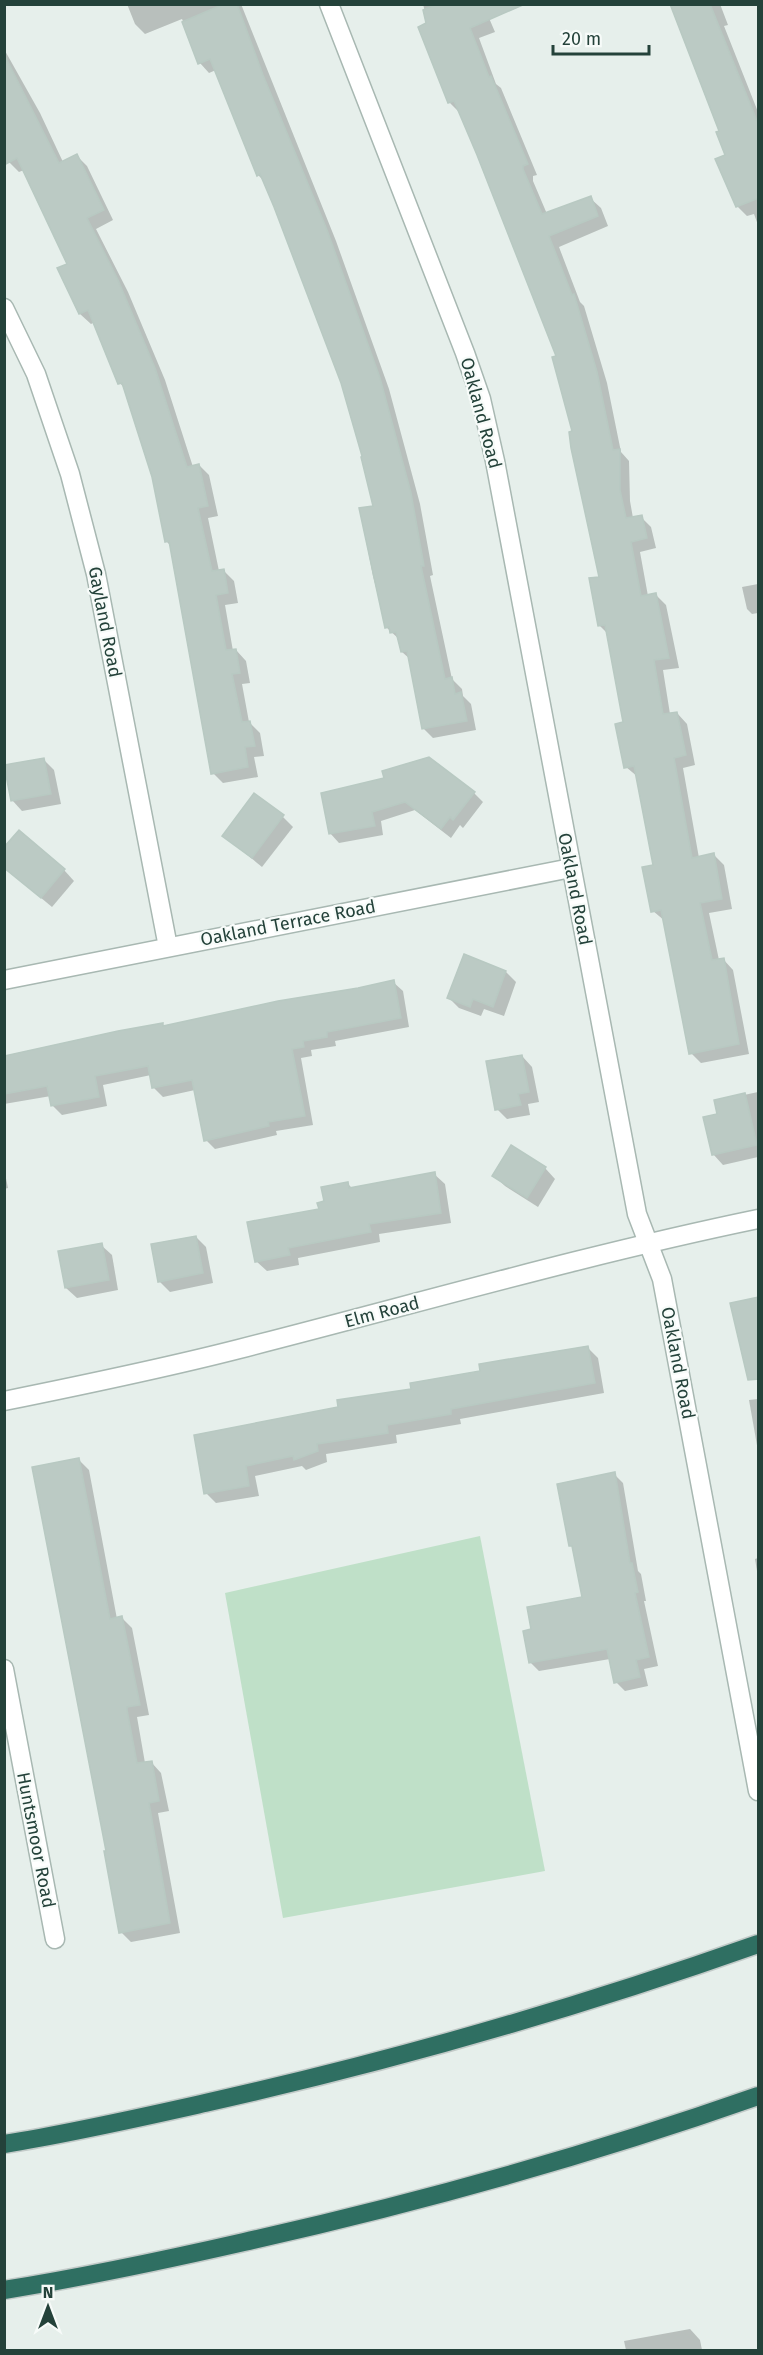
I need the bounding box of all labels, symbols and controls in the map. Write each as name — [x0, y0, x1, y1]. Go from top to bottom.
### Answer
scale bar — [553, 18, 649, 56]
text: 20 m — [562, 28, 601, 50]
street label: Oakland Road — [456, 355, 506, 471]
street label: Gayland Road — [83, 565, 127, 679]
street label: Oakland Road — [553, 831, 597, 947]
street label: Oakland Terrace Road — [199, 895, 377, 951]
street label: Elm Road — [342, 1291, 422, 1333]
street label: Oakland Road — [656, 1305, 700, 1421]
street label: Huntsmoor Road — [12, 1770, 60, 1910]
north arrow — [18, 2277, 78, 2337]
text: N — [43, 2283, 53, 2302]

